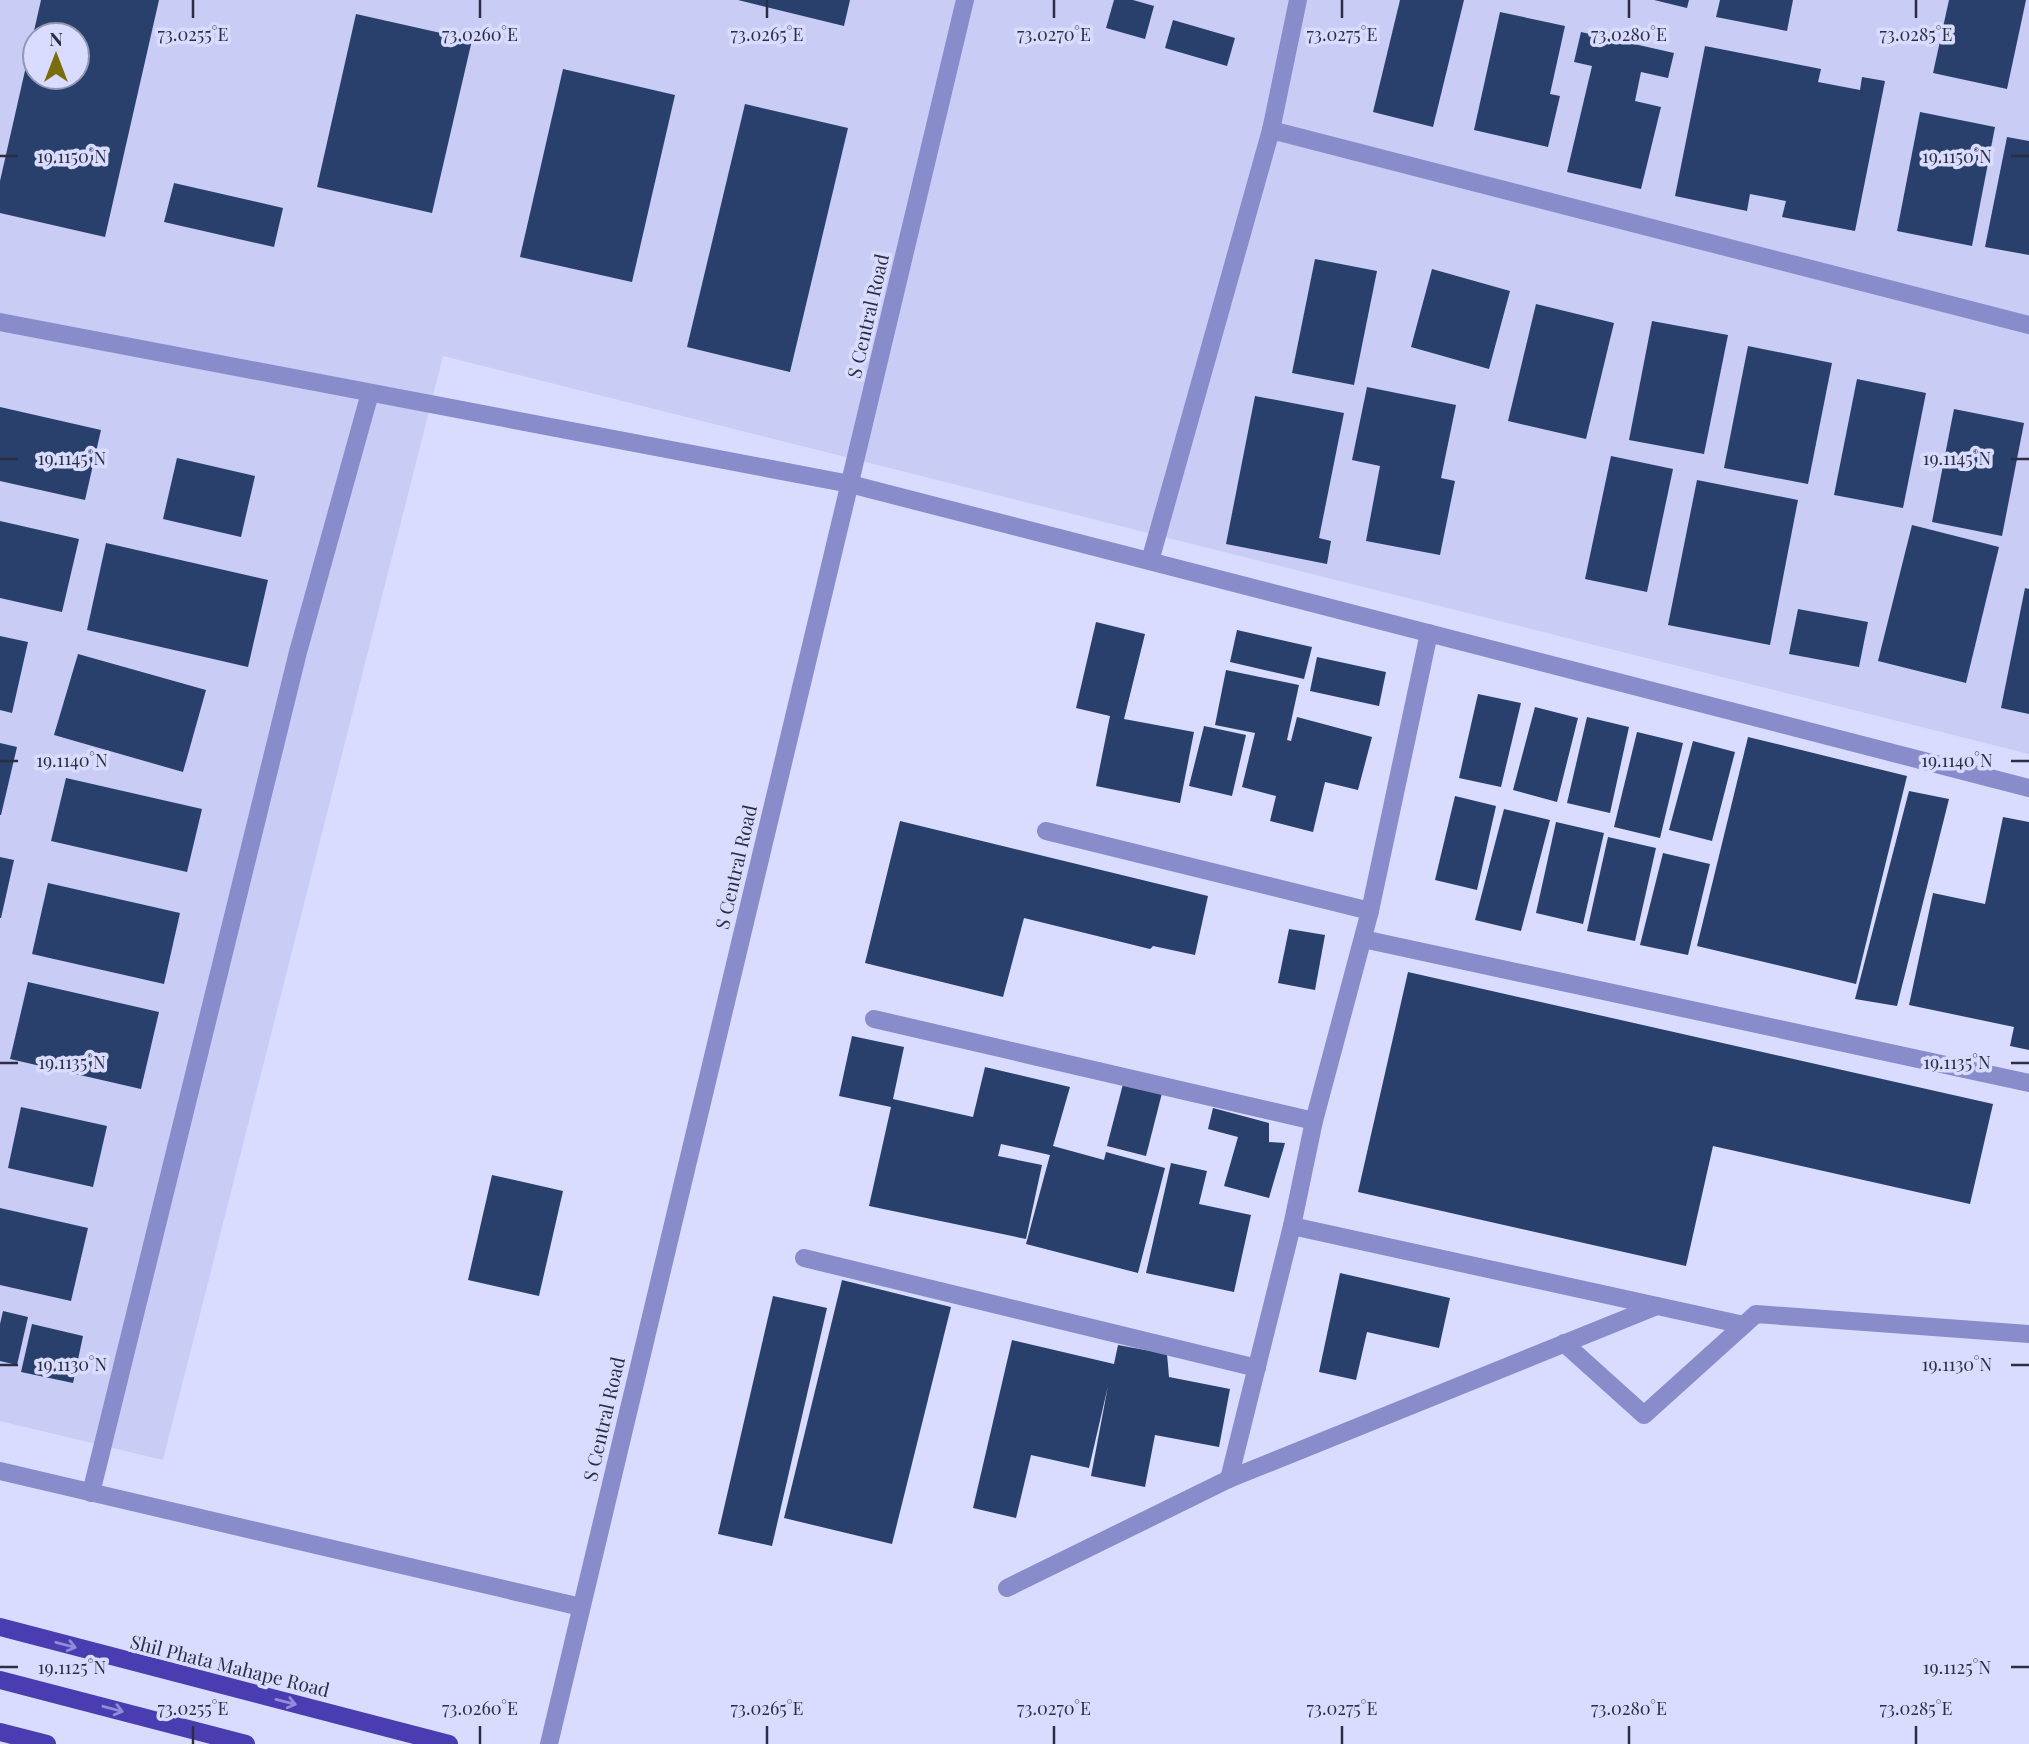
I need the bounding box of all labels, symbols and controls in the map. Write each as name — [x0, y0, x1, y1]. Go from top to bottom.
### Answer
north arrow — [21, 21, 91, 91]
text: 73.0255°E — [157, 22, 229, 46]
text: 73.0260°E — [442, 22, 518, 46]
text: 73.0265°E — [731, 22, 804, 46]
text: 73.0270°E — [1017, 22, 1091, 46]
text: 73.0275°E — [1307, 22, 1377, 46]
text: 73.0280°E — [1591, 22, 1667, 46]
text: 73.0285°E — [1880, 22, 1953, 46]
text: N — [49, 25, 63, 51]
text: 19.1150°N — [37, 144, 107, 168]
text: 19.1150°N — [1922, 144, 1992, 168]
street label: S Central Road — [840, 251, 894, 381]
text: 19.1145°N — [38, 446, 107, 470]
text: 19.1145°N — [1923, 446, 1992, 470]
text: 19.1140°N — [36, 748, 108, 772]
text: 19.1140°N — [1921, 748, 1993, 772]
street label: S Central Road — [708, 802, 762, 932]
text: 19.1135°N — [38, 1050, 106, 1074]
text: 19.1135°N — [1923, 1050, 1991, 1074]
text: 19.1130°N — [37, 1352, 108, 1376]
text: 19.1130°N — [1922, 1352, 1993, 1376]
street label: S Central Road — [576, 1354, 630, 1484]
street label: Shil Phata Mahape Road — [128, 1628, 333, 1702]
one-way arrow — [54, 1639, 77, 1652]
text: 19.1125°N — [38, 1655, 106, 1679]
text: 19.1125°N — [1923, 1655, 1991, 1679]
text: 73.0255°E — [157, 1696, 229, 1720]
one-way arrow — [274, 1696, 297, 1709]
text: 73.0260°E — [442, 1696, 518, 1720]
text: 73.0265°E — [731, 1696, 804, 1720]
text: 73.0270°E — [1017, 1696, 1091, 1720]
text: 73.0275°E — [1307, 1696, 1377, 1720]
text: 73.0280°E — [1591, 1696, 1667, 1720]
text: 73.0285°E — [1880, 1696, 1953, 1720]
one-way arrow — [102, 1704, 124, 1717]

